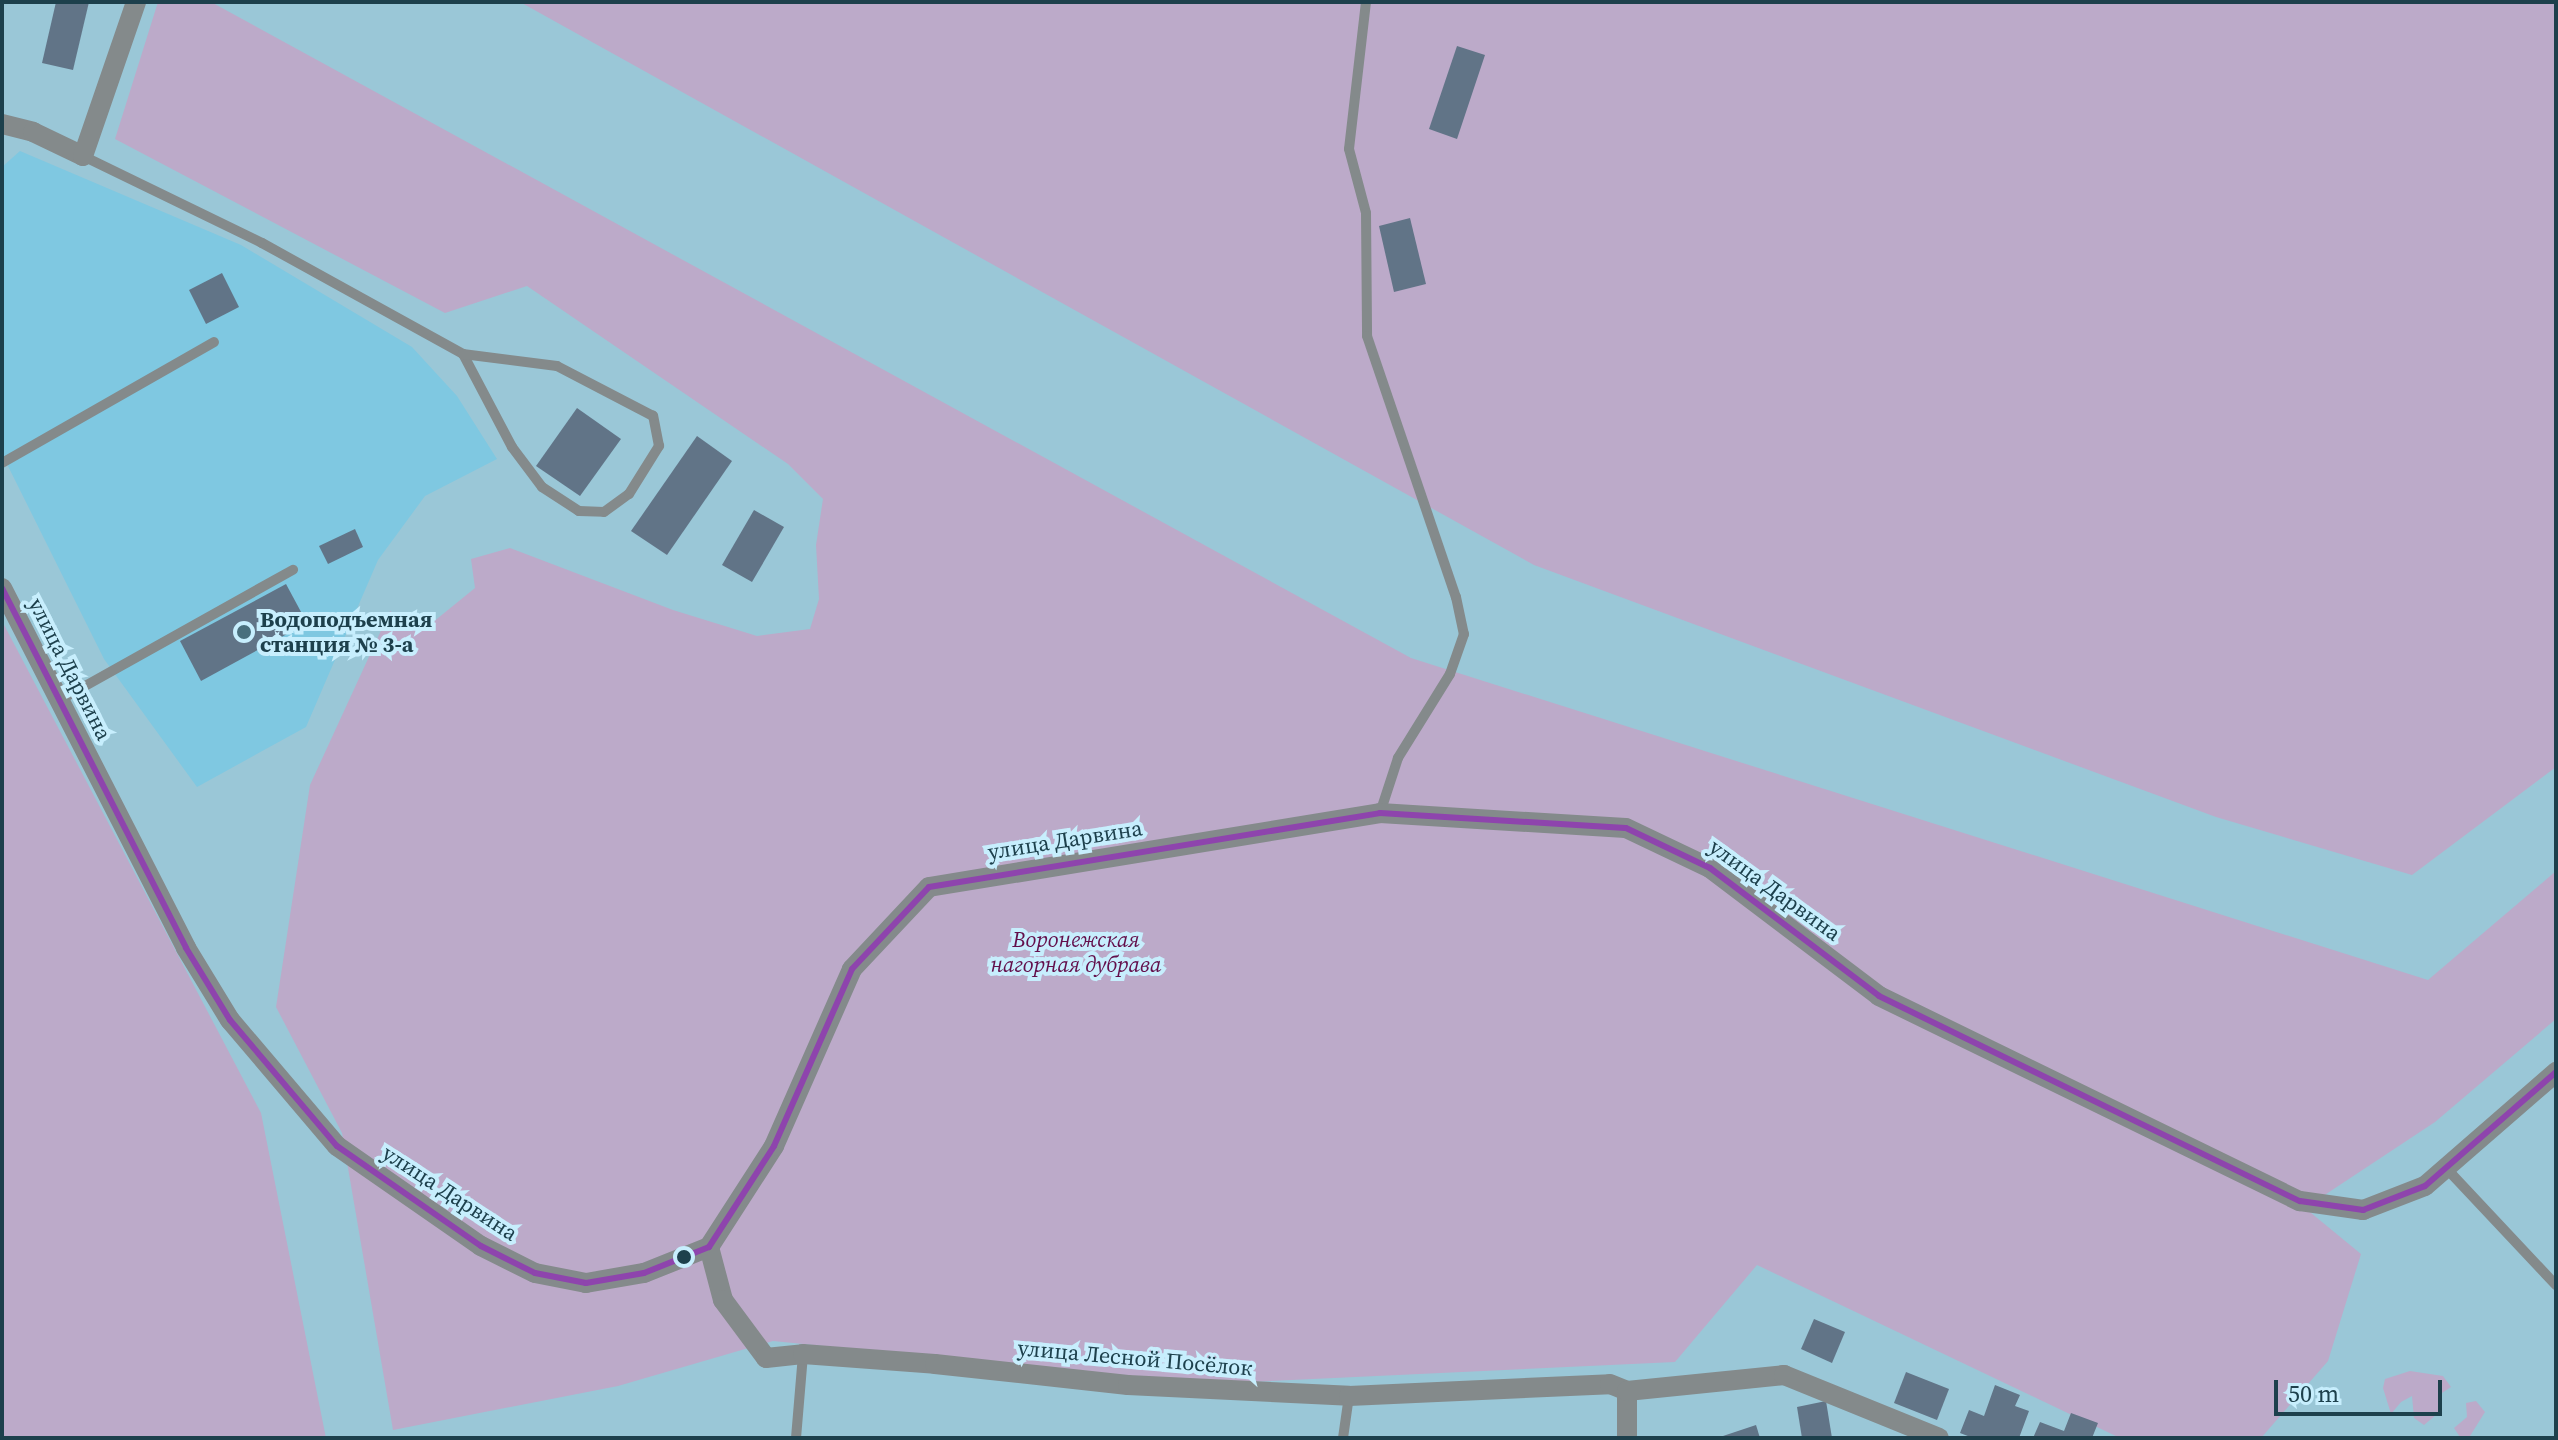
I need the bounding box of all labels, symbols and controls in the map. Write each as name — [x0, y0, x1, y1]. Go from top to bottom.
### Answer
street label: улица Дарвина — [23, 593, 117, 745]
place label: Водоподъемная станция № 3-а — [260, 606, 432, 658]
marker: Водоподъемная станция № 3-а — [235, 623, 253, 641]
street label: улица Дарвина — [986, 815, 1144, 865]
street label: улица Дарвина — [1704, 833, 1846, 947]
park label: Воронежская нагорная дубрава — [990, 926, 1162, 978]
street label: улица Дарвина — [377, 1139, 523, 1247]
unlabelled marker — [676, 1249, 692, 1265]
street label: улица Лесной Посёлок — [1016, 1335, 1254, 1381]
scale bar — [2278, 1364, 2446, 1414]
text: 50 m — [2288, 1377, 2339, 1410]

